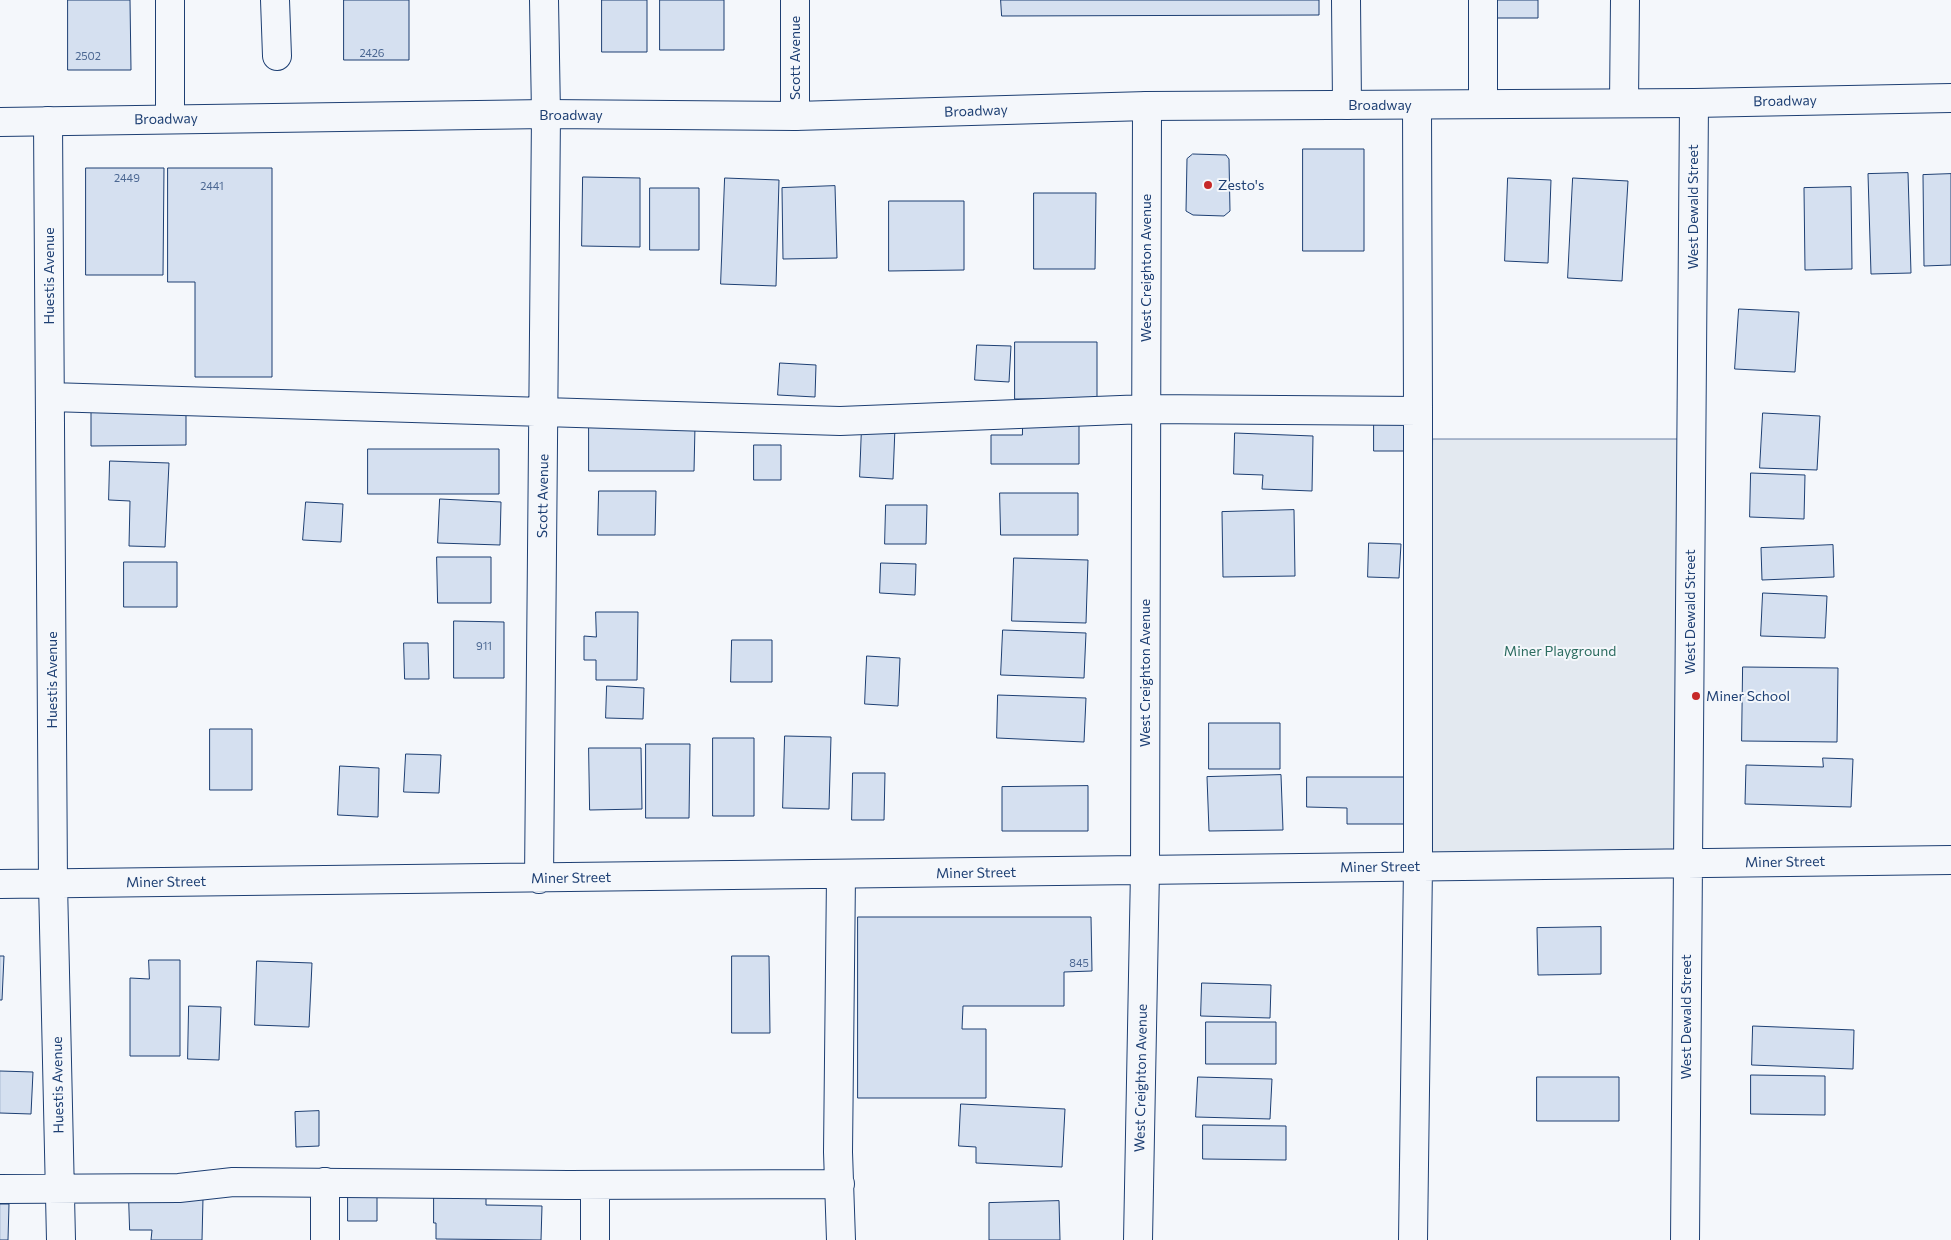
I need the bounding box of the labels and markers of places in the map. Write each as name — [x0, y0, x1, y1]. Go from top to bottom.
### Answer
place label: Zesto's — [1218, 177, 1264, 193]
marker: Zesto's — [1202, 179, 1214, 191]
place label: Miner School — [1706, 688, 1790, 704]
marker: Miner School — [1690, 690, 1702, 702]

